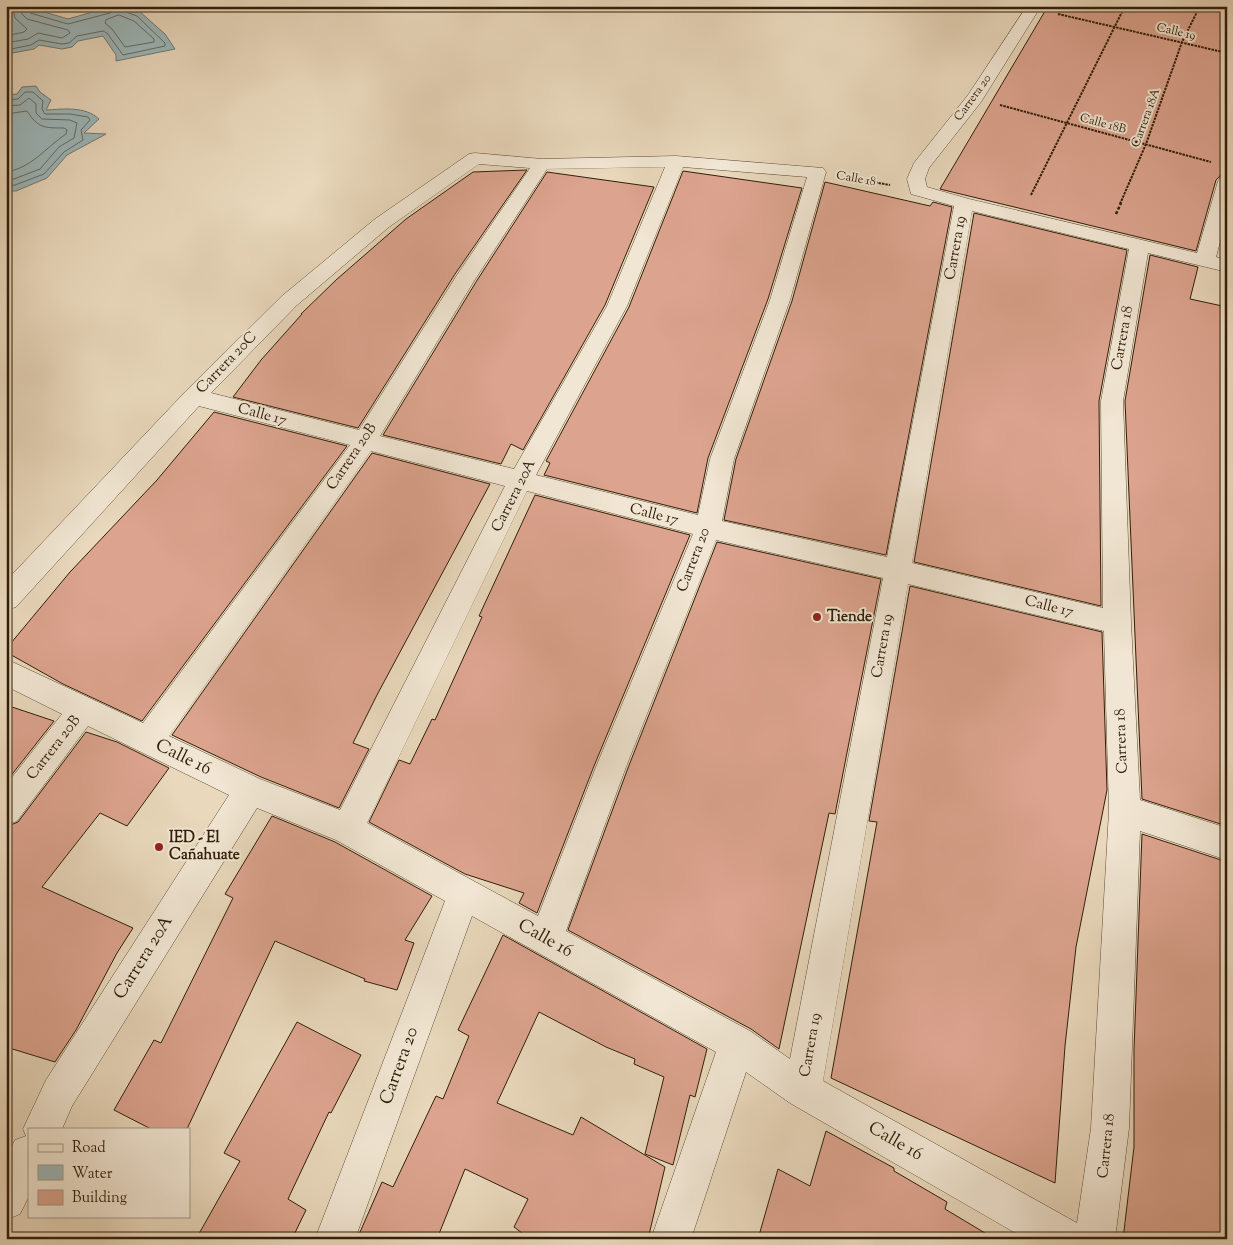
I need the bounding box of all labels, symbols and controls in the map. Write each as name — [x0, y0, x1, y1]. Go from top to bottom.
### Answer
street label: Calle 19 — [1155, 19, 1197, 45]
street label: Carrera 20 — [950, 71, 996, 125]
street label: Carrera 18A — [1127, 86, 1165, 150]
street label: Calle 18B — [1078, 109, 1129, 139]
street label: Calle 18 — [835, 167, 877, 191]
street label: Carrera 19 — [940, 214, 972, 282]
street label: Carrera 18 — [1107, 304, 1139, 372]
street label: Carrera 20C — [192, 327, 262, 399]
street label: Calle 17 — [235, 398, 289, 432]
street label: Carrera 20B — [322, 419, 383, 495]
street label: Carrera 20A — [487, 456, 541, 536]
street label: Calle 17 — [627, 499, 681, 531]
street label: Carrera 20 — [672, 525, 716, 595]
street label: Calle 17 — [1022, 591, 1076, 623]
place label: Tiende — [827, 607, 872, 628]
marker: Tiende — [811, 611, 823, 623]
street label: Carrera 19 — [867, 612, 899, 680]
street label: Carrera 18 — [1110, 708, 1134, 774]
street label: Carrera 20B — [22, 711, 86, 785]
street label: Calle 16 — [150, 733, 216, 783]
place label: IED - El Cañahuate — [169, 828, 240, 866]
marker: IED - El Cañahuate — [153, 841, 165, 853]
street label: Carrera 20A — [108, 911, 180, 1005]
street label: Calle 16 — [513, 913, 577, 965]
street label: Carrera 19 — [795, 1011, 827, 1079]
street label: Carrera 20 — [374, 1023, 426, 1109]
street label: Carrera 18 — [1093, 1112, 1121, 1180]
street label: Calle 16 — [863, 1116, 927, 1168]
legend — [28, 1128, 190, 1218]
text: Road — [72, 1138, 106, 1159]
text: Water — [72, 1164, 113, 1185]
text: Building — [72, 1188, 127, 1209]

